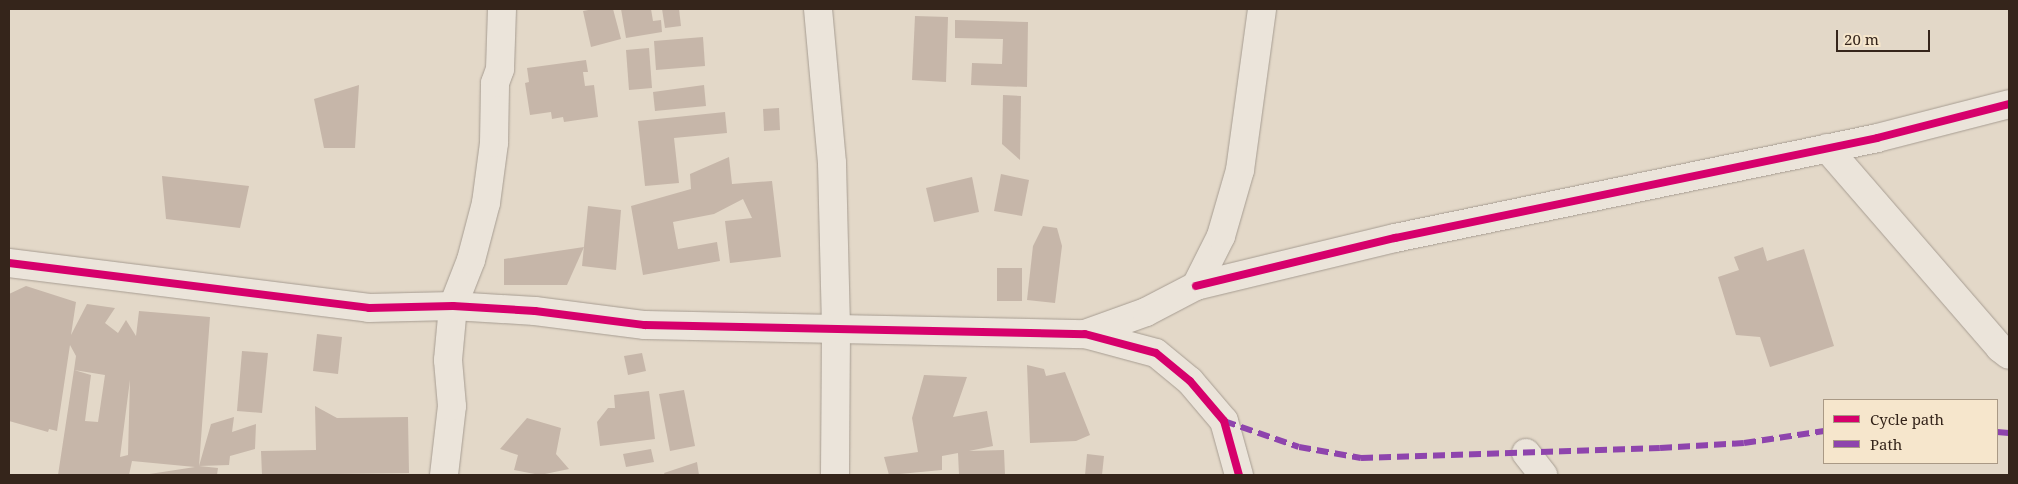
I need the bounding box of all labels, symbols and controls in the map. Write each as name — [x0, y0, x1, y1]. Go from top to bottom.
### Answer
scale bar — [1838, 20, 1932, 52]
text: 20 m — [1844, 29, 1879, 49]
legend — [1823, 399, 1998, 464]
text: Cycle path — [1870, 409, 1944, 429]
text: Path — [1870, 434, 1902, 454]

